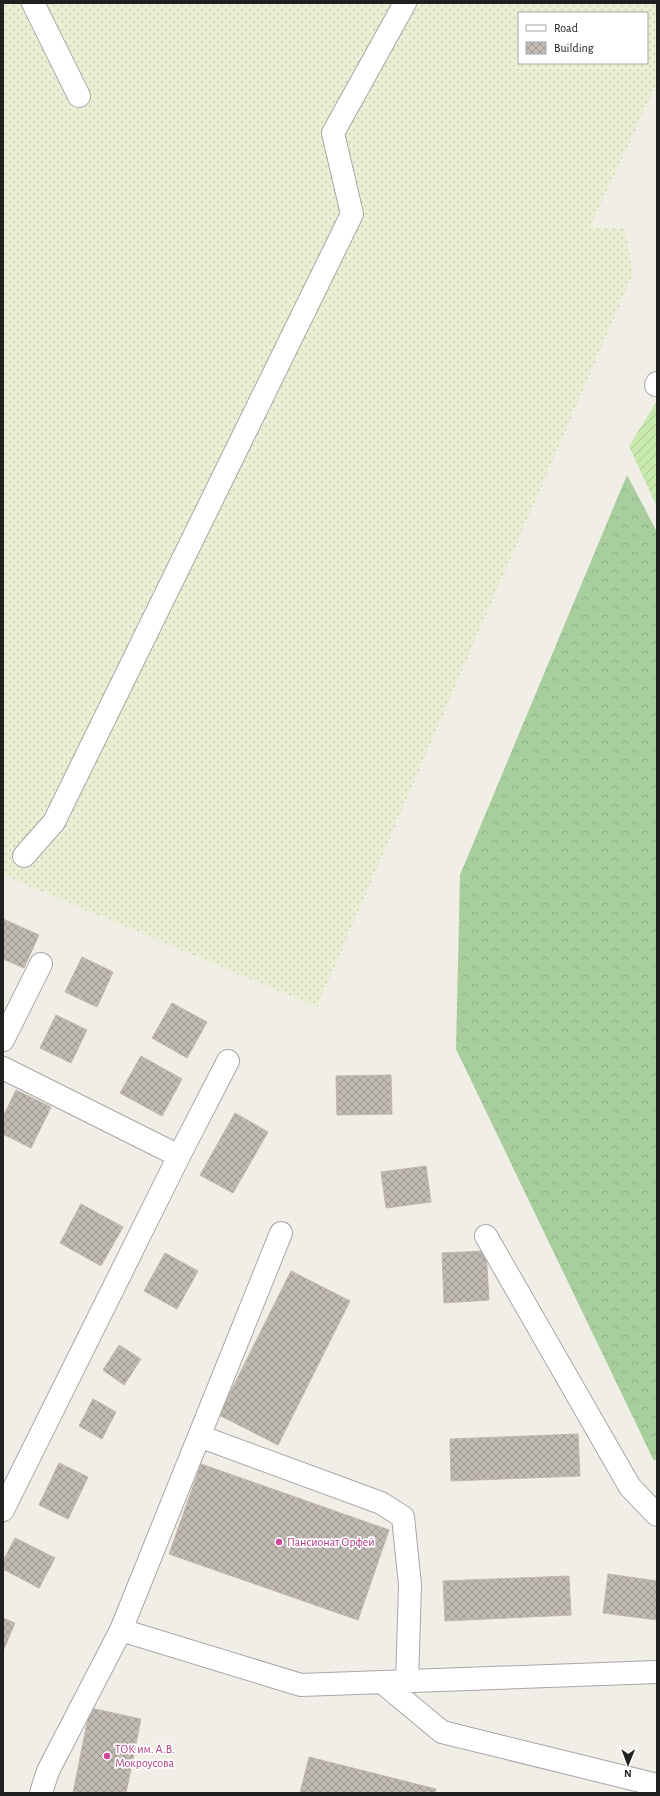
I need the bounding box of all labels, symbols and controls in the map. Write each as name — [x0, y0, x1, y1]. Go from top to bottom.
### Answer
legend — [518, 12, 648, 64]
text: Road — [554, 22, 578, 34]
text: Building — [554, 42, 594, 54]
place label: Пансионат Орфей — [287, 1536, 375, 1548]
marker: Пансионат Орфей — [274, 1537, 284, 1547]
place label: ТОК им. А.В. Мокроусова — [115, 1743, 175, 1770]
north arrow — [608, 1744, 648, 1784]
marker: ТОК им. А.В. Мокроусова — [102, 1751, 112, 1761]
text: N — [624, 1768, 632, 1779]

